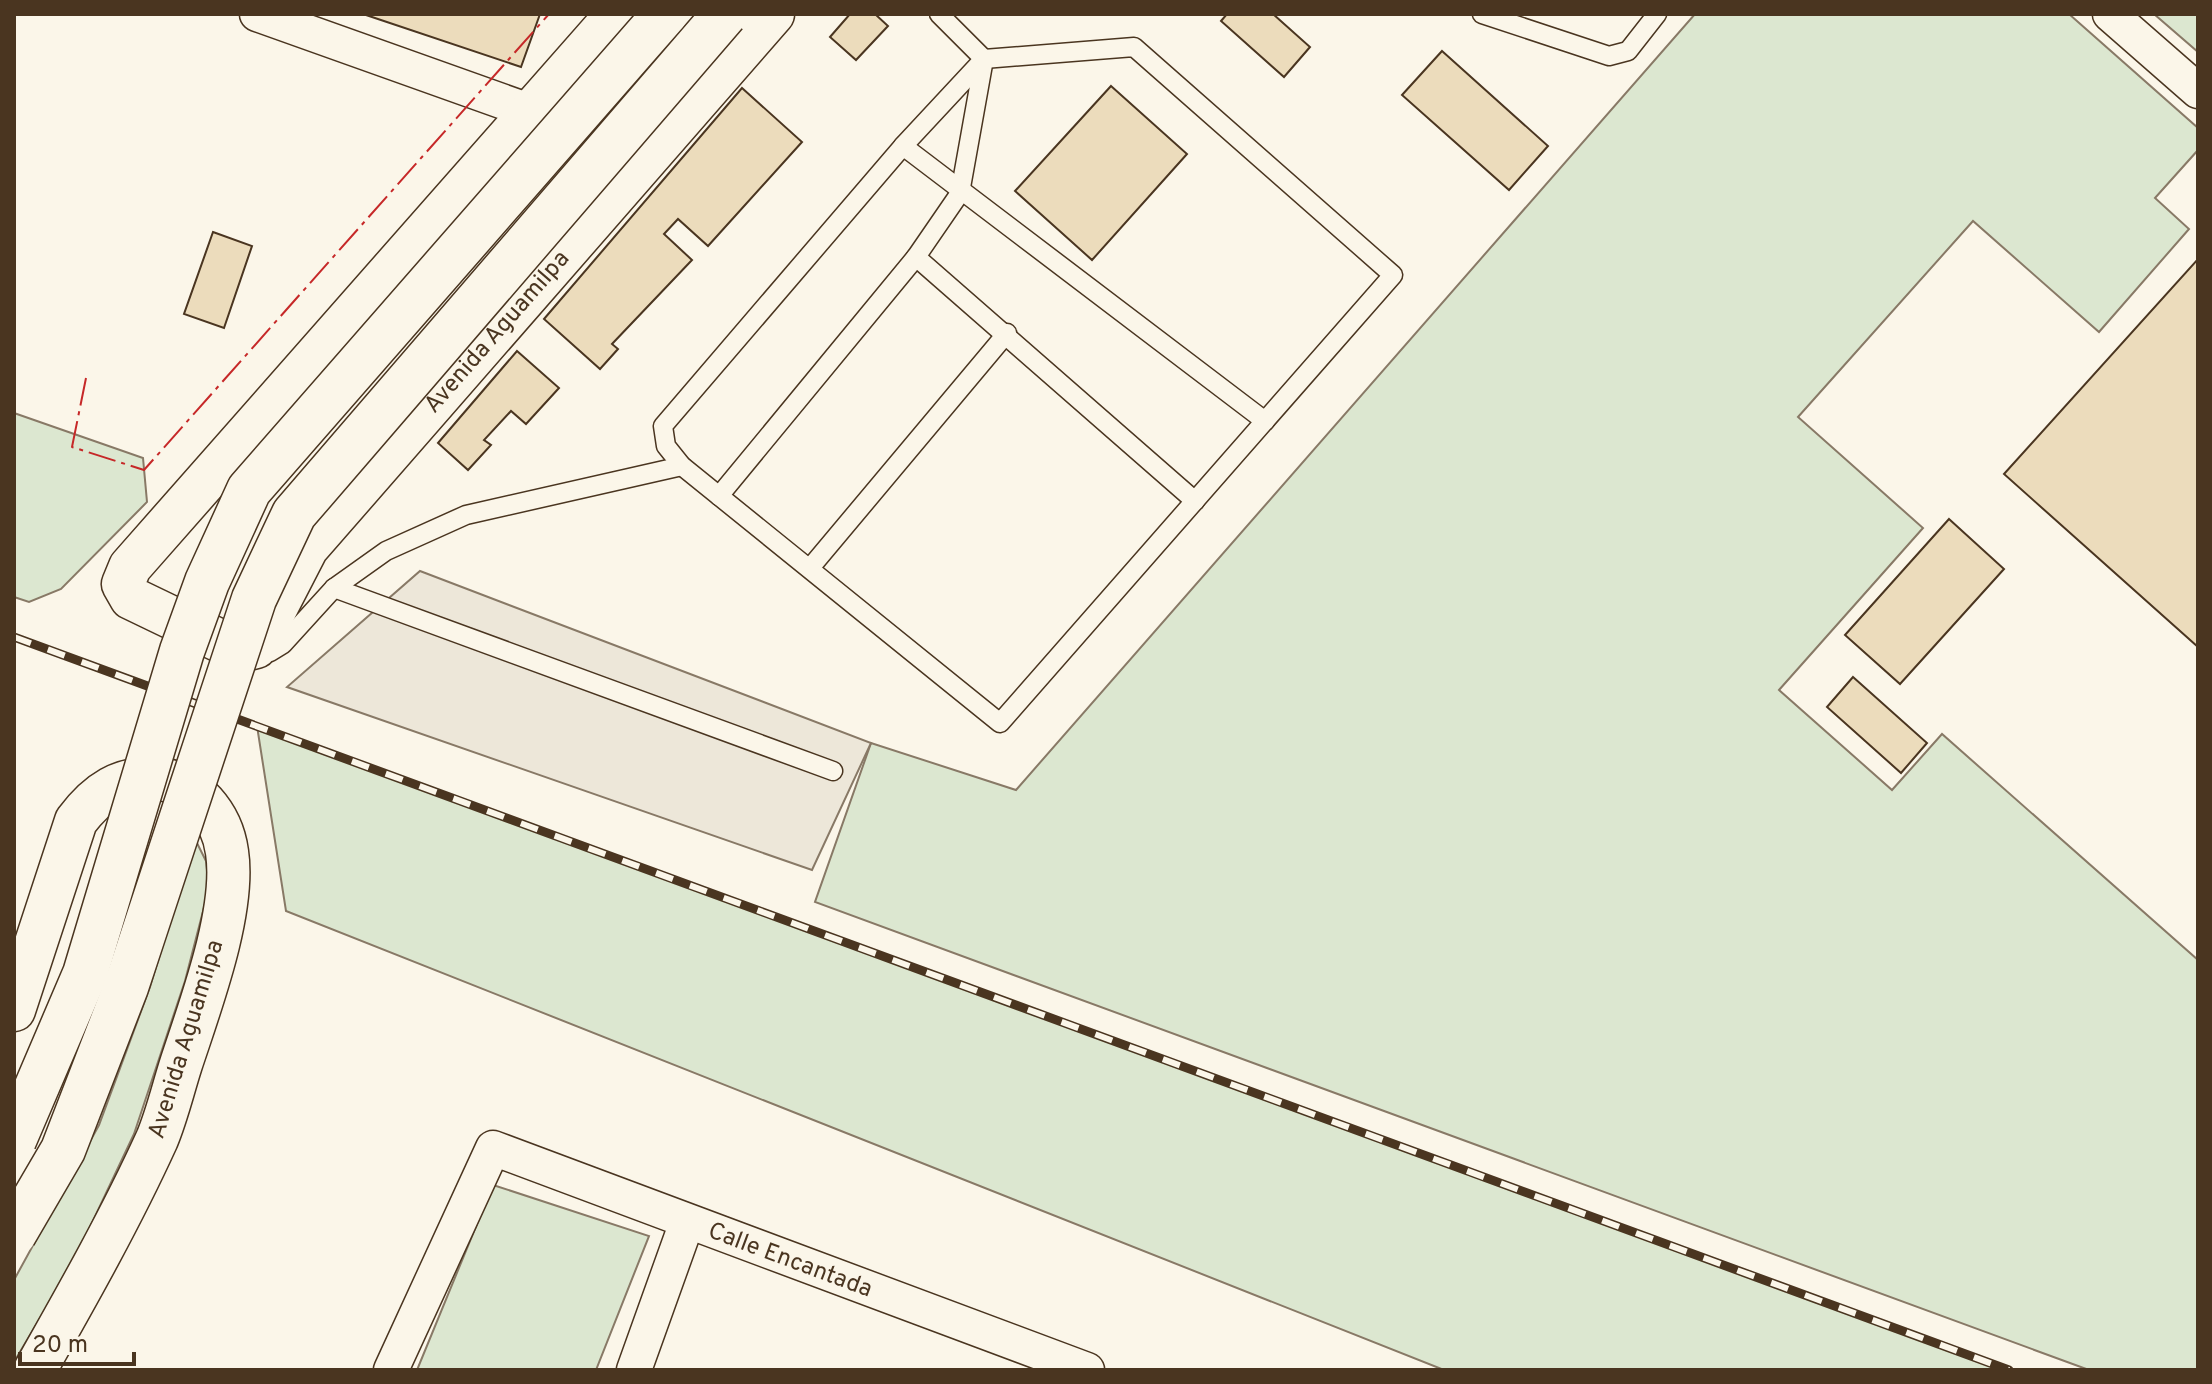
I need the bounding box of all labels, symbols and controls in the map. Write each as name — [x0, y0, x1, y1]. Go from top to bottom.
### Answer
street label: Avenida Aguamilpa — [418, 245, 577, 420]
street label: Avenida Aguamilpa — [142, 937, 231, 1143]
street label: Calle Encantada — [703, 1217, 876, 1305]
scale bar — [20, 1316, 134, 1366]
text: 20 m — [32, 1331, 88, 1361]

